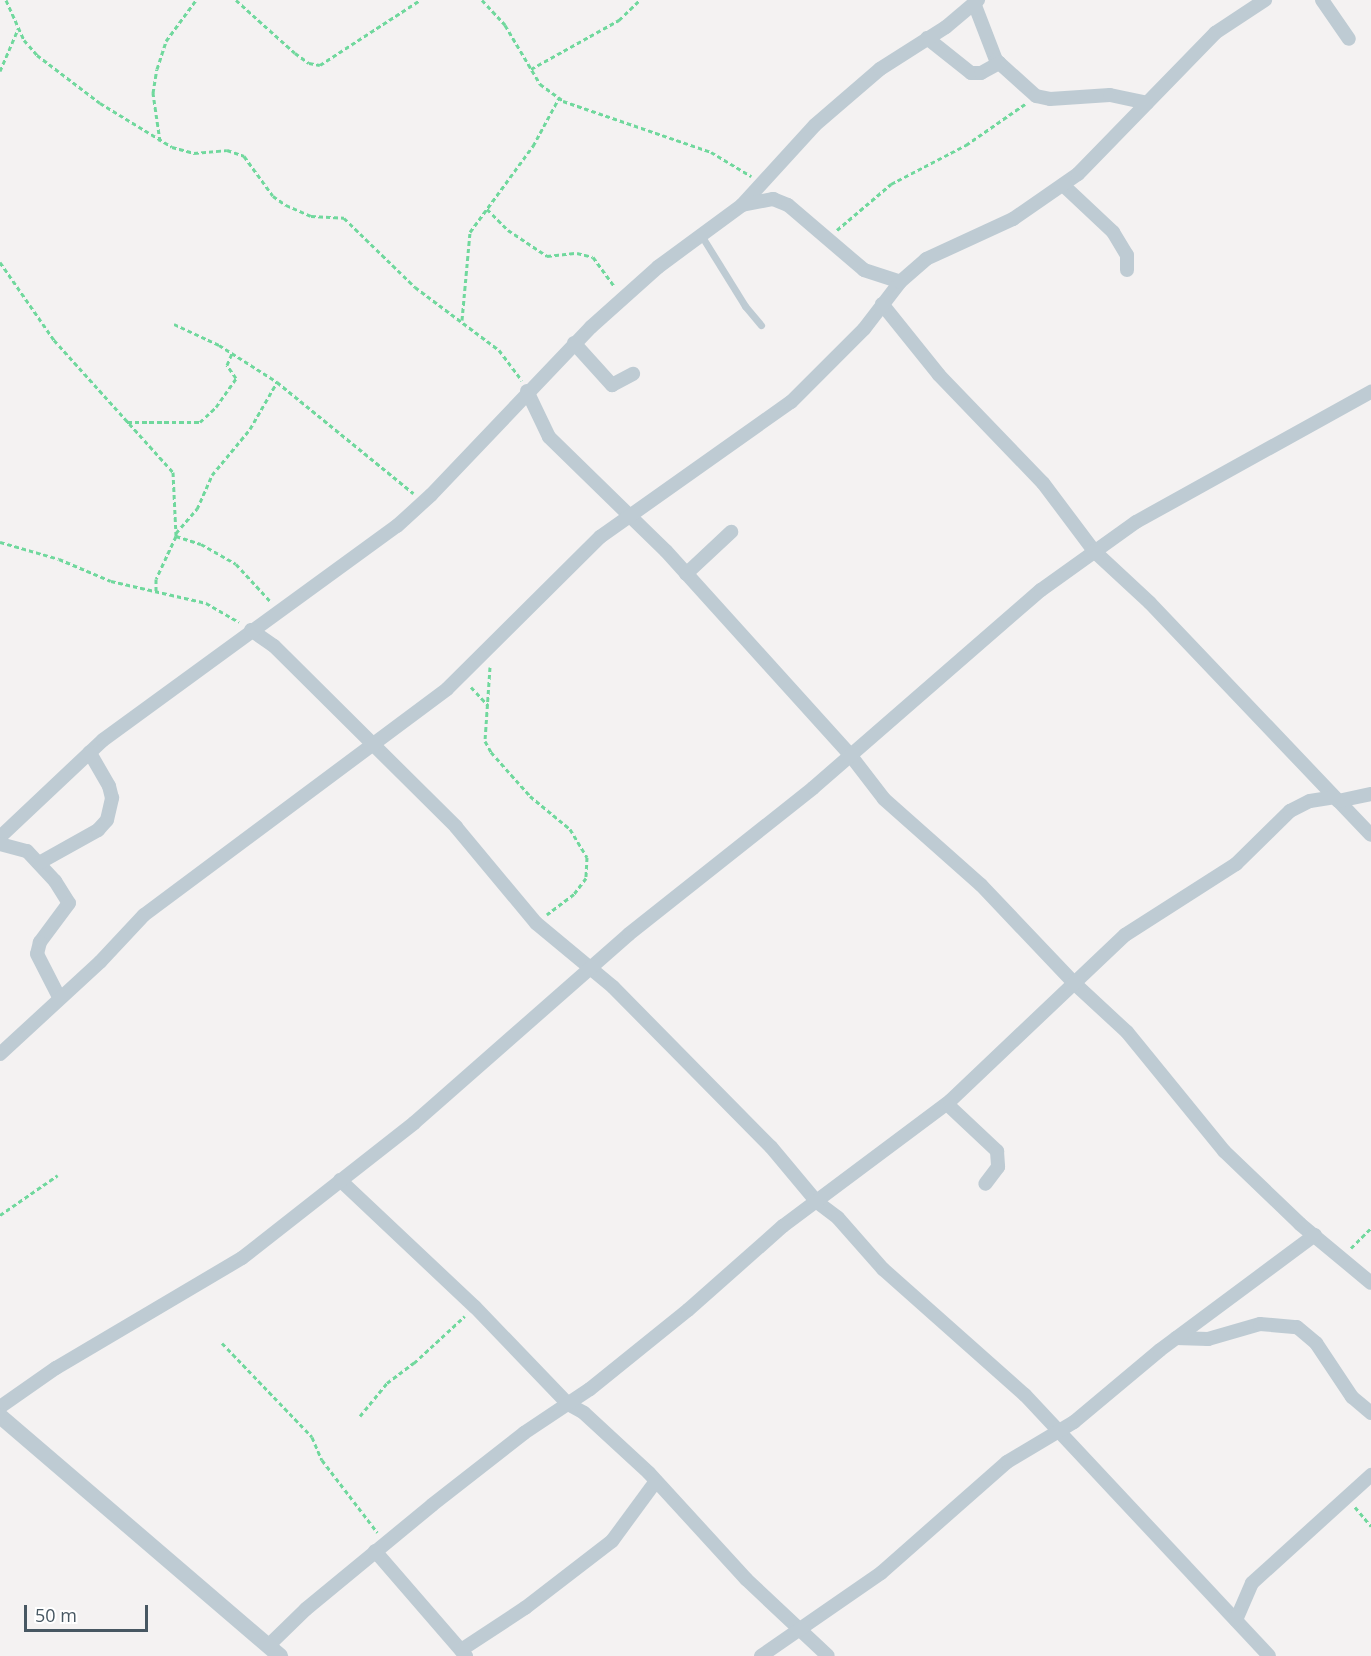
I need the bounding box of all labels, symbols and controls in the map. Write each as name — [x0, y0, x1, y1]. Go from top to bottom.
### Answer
scale bar — [27, 1593, 152, 1631]
text: 50 m — [35, 1603, 77, 1627]

